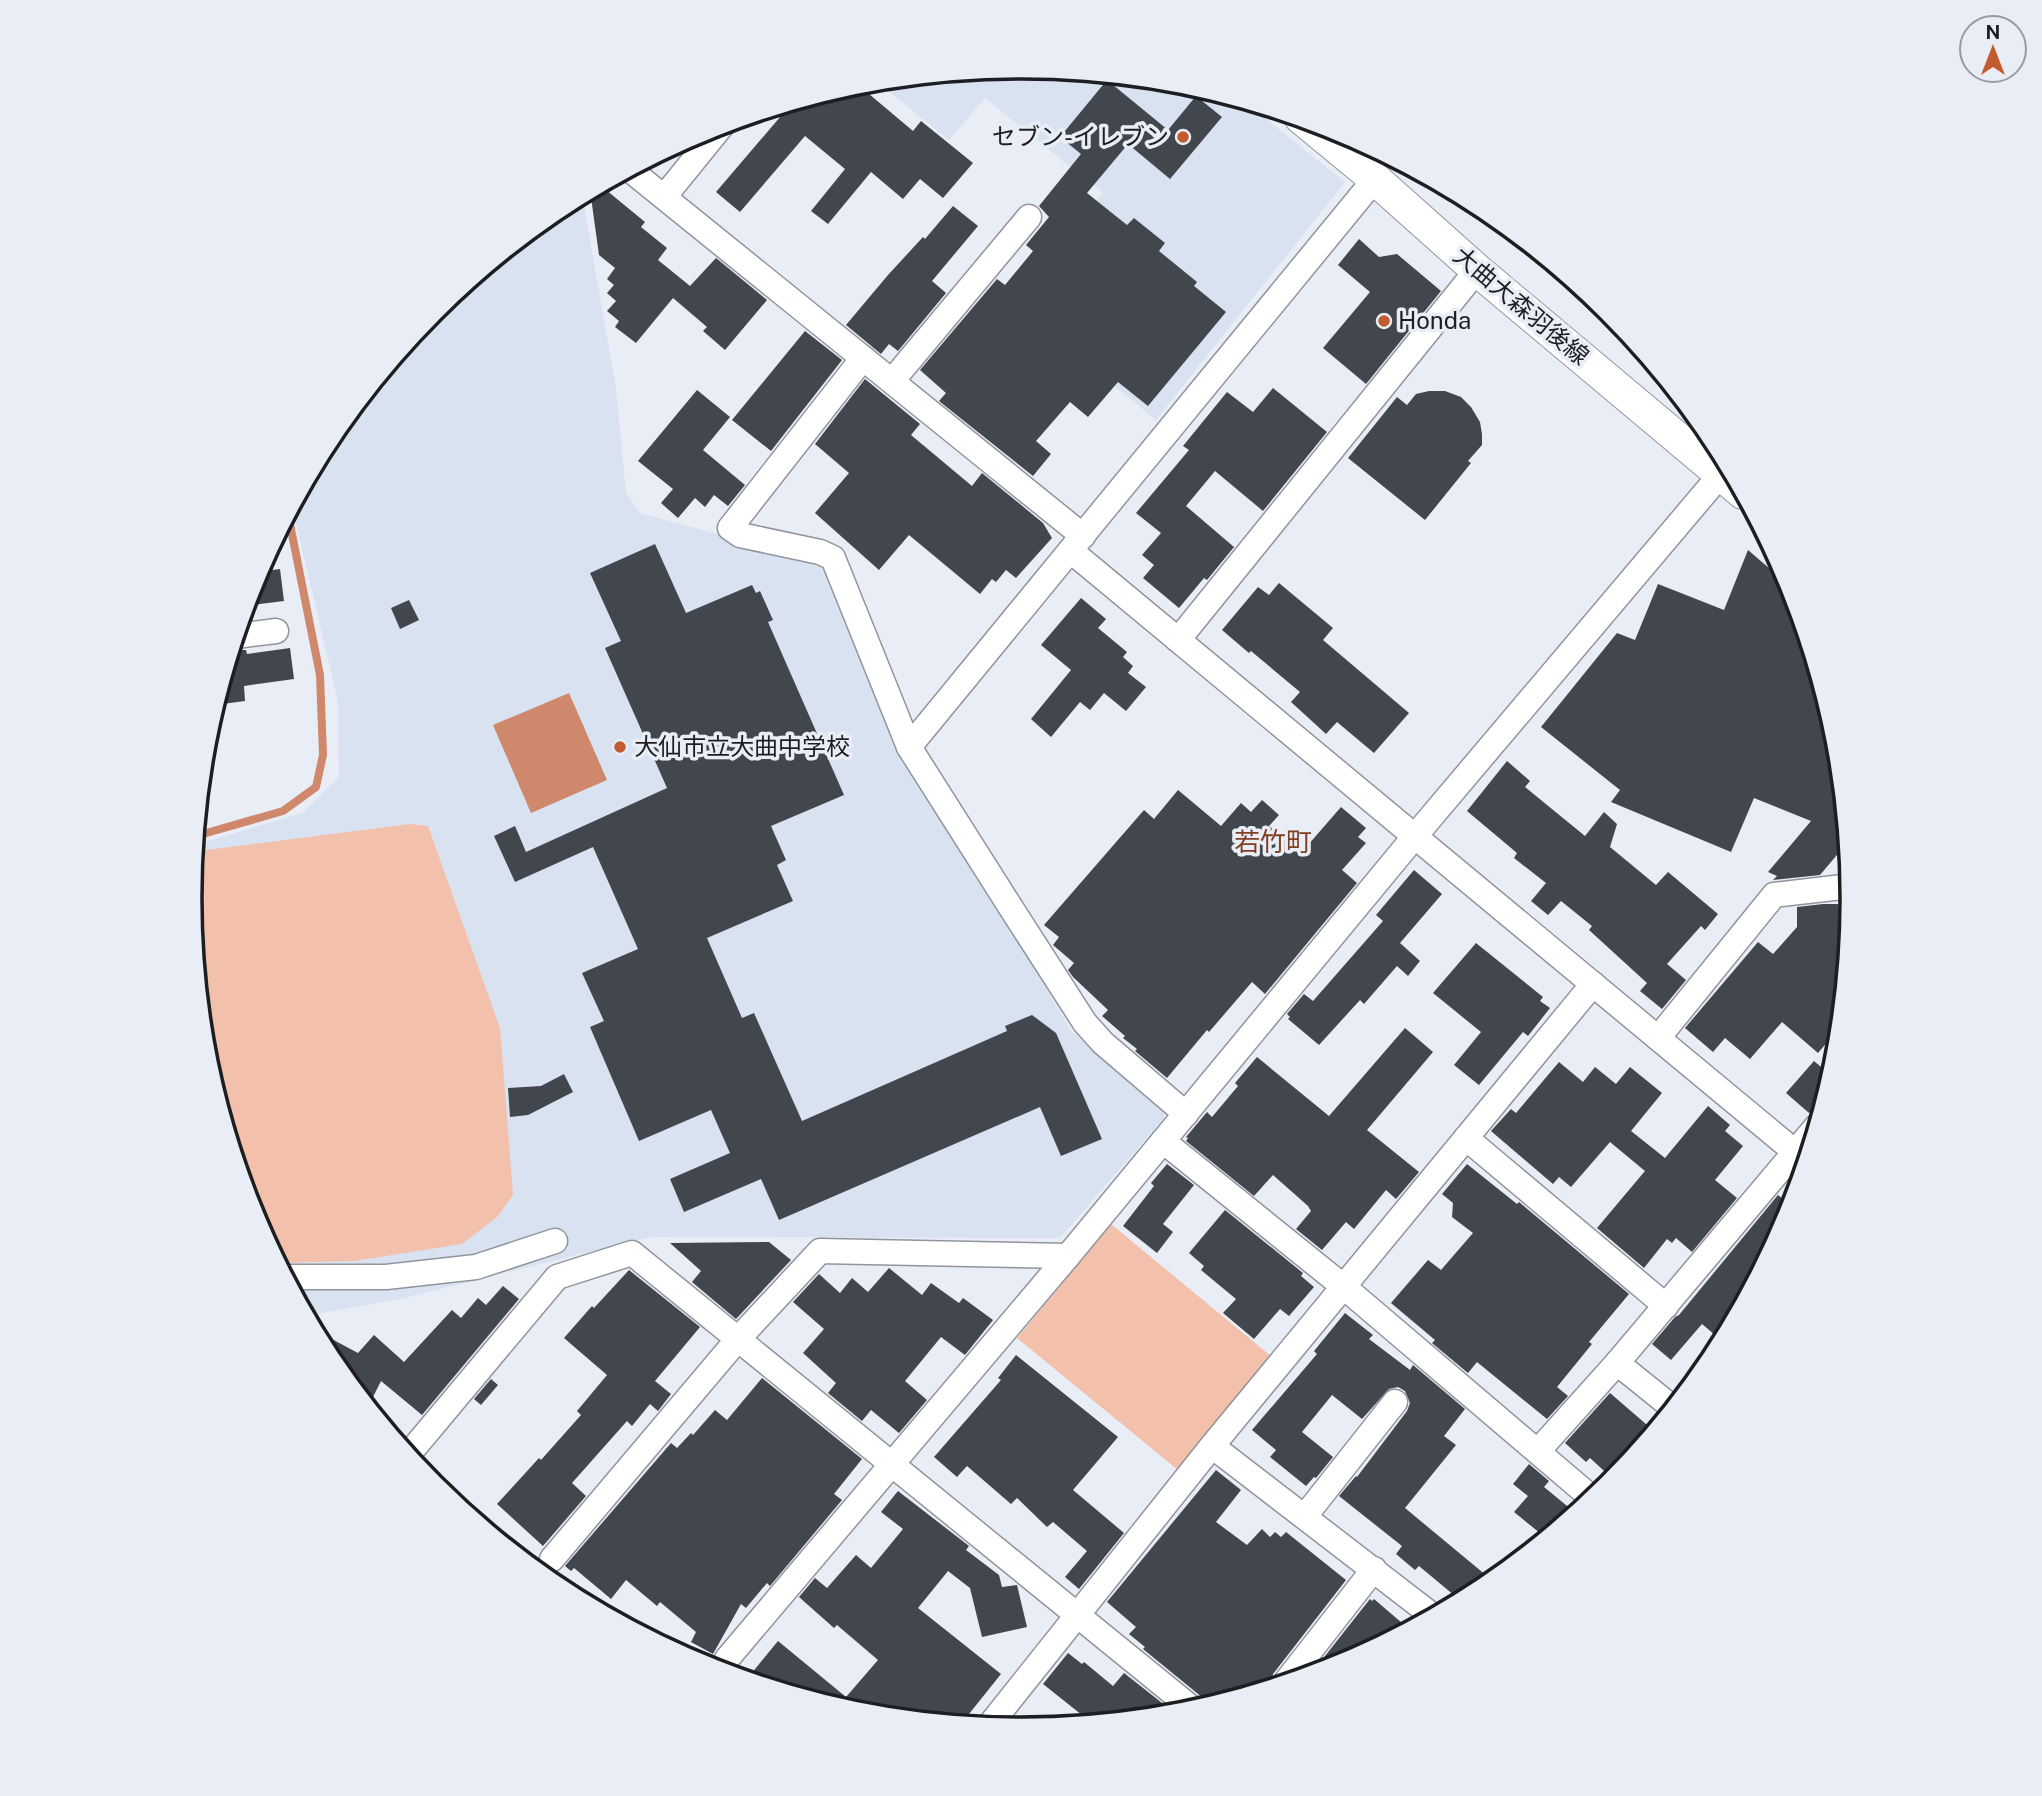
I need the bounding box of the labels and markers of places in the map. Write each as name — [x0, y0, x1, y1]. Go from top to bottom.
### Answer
place label: セブン-イレブン — [992, 122, 1169, 150]
marker: セブン-イレブン — [1175, 129, 1191, 145]
place label: Honda — [1398, 306, 1471, 334]
marker: Honda — [1376, 313, 1392, 329]
place label: 大仙市立大曲中学校 — [634, 732, 850, 760]
marker: 大仙市立大曲中学校 — [612, 739, 628, 755]

